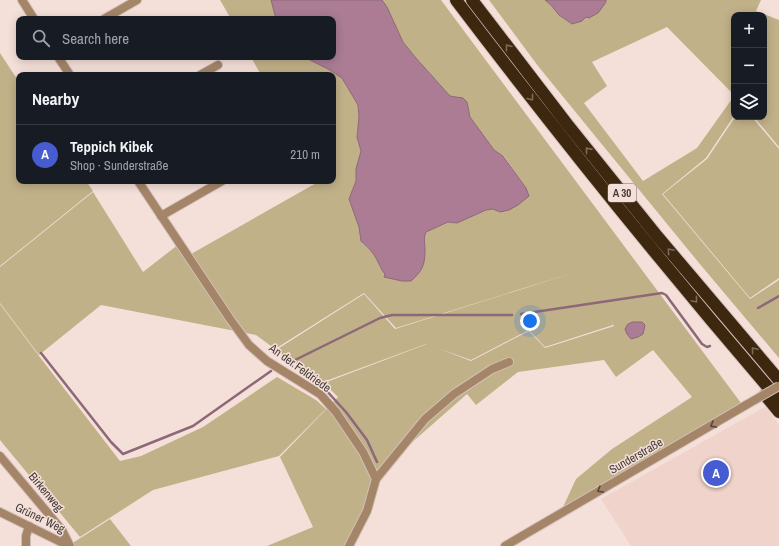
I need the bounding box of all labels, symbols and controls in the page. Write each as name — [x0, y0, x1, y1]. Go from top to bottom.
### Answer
map controls — [731, 12, 767, 120]
button: + — [731, 12, 767, 48]
search box — [16, 16, 336, 60]
icon: search — [30, 27, 52, 49]
text: Search here — [62, 28, 129, 49]
one-way arrow — [506, 45, 513, 52]
button: − — [731, 48, 767, 84]
button: layers — [731, 84, 767, 120]
text: Nearby — [32, 87, 79, 110]
one-way arrow — [526, 93, 533, 100]
text: Teppich Kibek — [70, 136, 153, 157]
text: A — [41, 146, 49, 163]
text: 210 m — [290, 146, 320, 163]
one-way arrow — [585, 147, 592, 154]
text: Shop · Sunderstraße — [70, 157, 168, 174]
road number: A 30 — [608, 184, 636, 202]
one-way arrow — [667, 248, 674, 255]
one-way arrow — [691, 296, 698, 303]
your location — [520, 311, 540, 331]
street label: An der Feldriede — [265, 340, 334, 396]
one-way arrow — [751, 347, 758, 355]
one-way arrow — [709, 420, 717, 427]
street label: Sunderstraße — [606, 434, 666, 478]
pin: A — [703, 458, 729, 488]
street label: Birkenweg — [25, 469, 67, 515]
one-way arrow — [597, 486, 604, 493]
street label: Grüner Weg — [12, 499, 68, 537]

